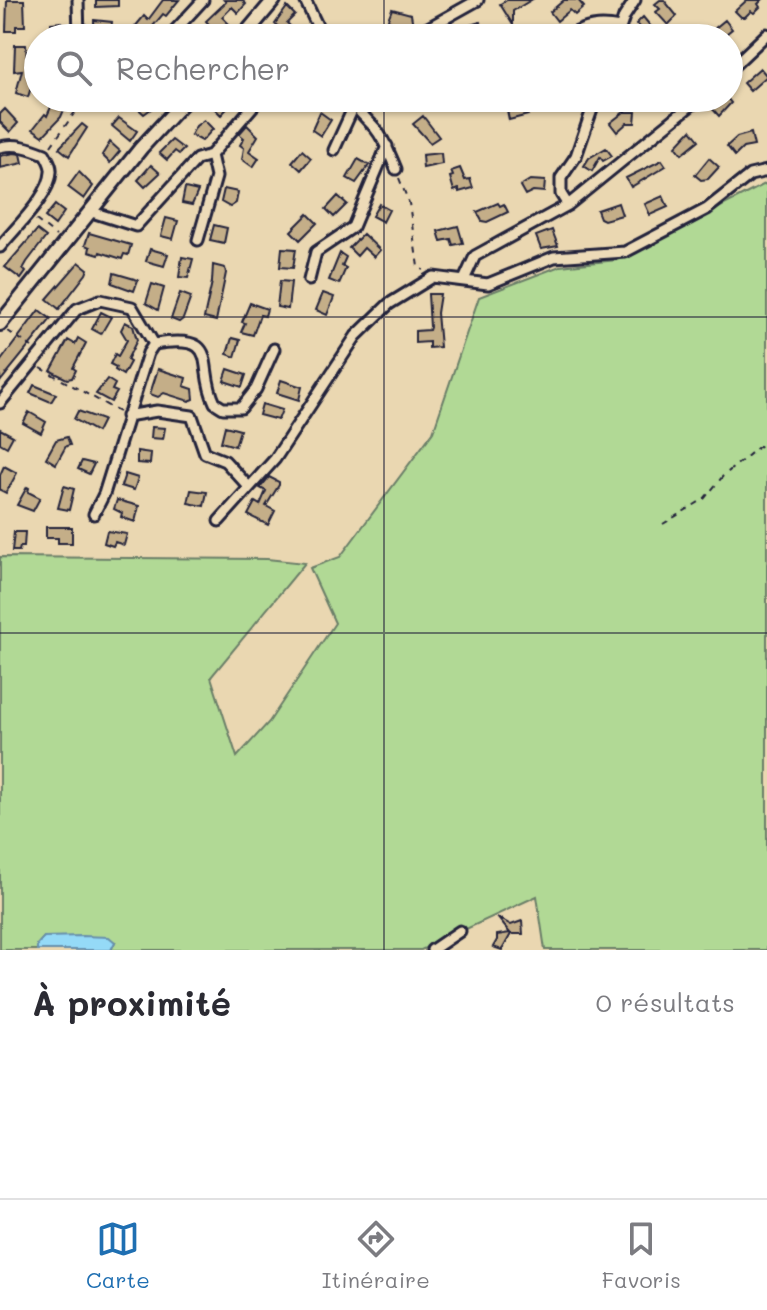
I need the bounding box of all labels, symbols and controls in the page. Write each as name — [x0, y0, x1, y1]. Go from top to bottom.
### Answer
search box — [24, 24, 743, 112]
icon: search — [52, 46, 96, 90]
text: Rechercher — [116, 48, 290, 88]
text: À proximité — [32, 980, 231, 1025]
text: 0 résultats — [596, 985, 735, 1019]
tab: Carte — [86, 1217, 150, 1294]
tab: Itinéraire — [322, 1217, 430, 1294]
tab: Favoris — [602, 1217, 681, 1294]

